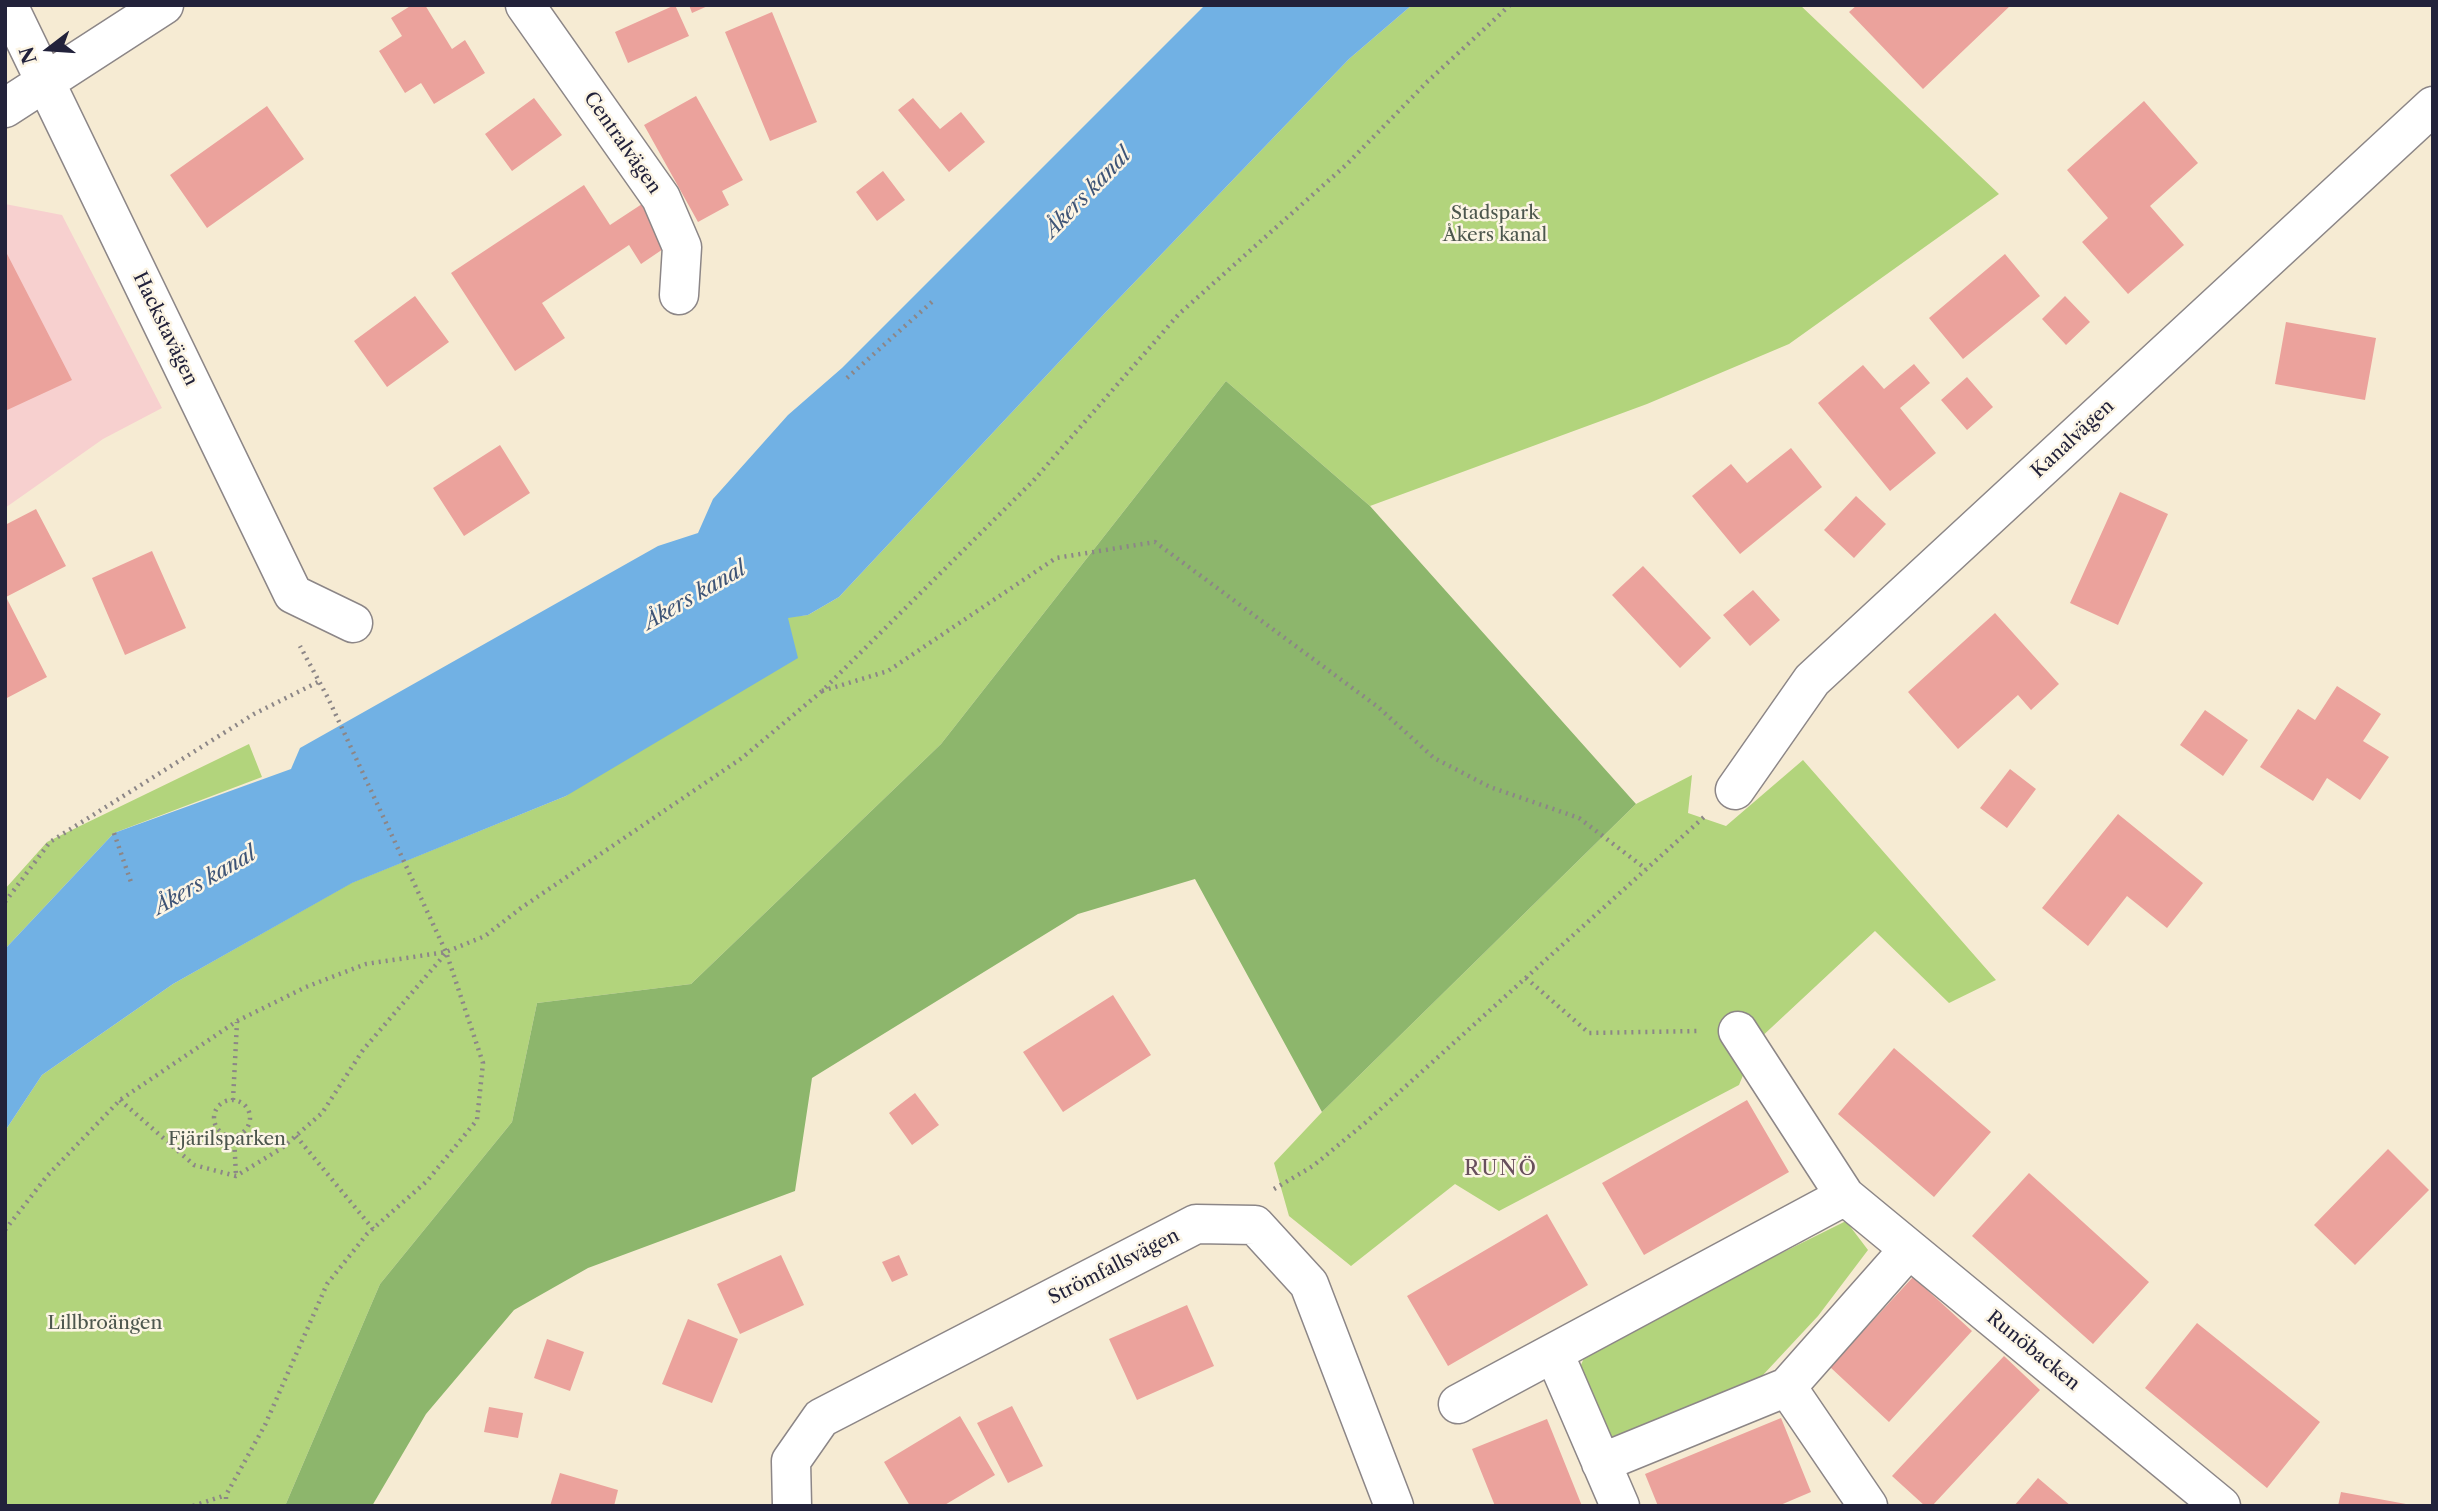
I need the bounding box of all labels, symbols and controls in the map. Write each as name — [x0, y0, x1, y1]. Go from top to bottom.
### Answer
north arrow — [14, 14, 84, 84]
text: N — [15, 44, 42, 67]
street label: Centralvägen — [578, 88, 666, 198]
water label: Åkers kanal — [1039, 143, 1137, 243]
park label: Stadspark Åkers kanal — [1443, 203, 1547, 247]
street label: Hackstavägen — [128, 268, 202, 390]
street label: Kanalvägen — [2027, 395, 2119, 483]
water label: Åkers kanal — [639, 556, 751, 636]
water label: Åkers kanal — [149, 841, 261, 921]
park label: Fjärilsparken — [168, 1129, 286, 1151]
district label: RUNÖ — [1465, 1156, 1537, 1182]
street label: Strömfallsvägen — [1045, 1224, 1183, 1310]
street label: Runöbacken — [1982, 1306, 2084, 1396]
park label: Lillbroängen — [48, 1313, 162, 1335]

